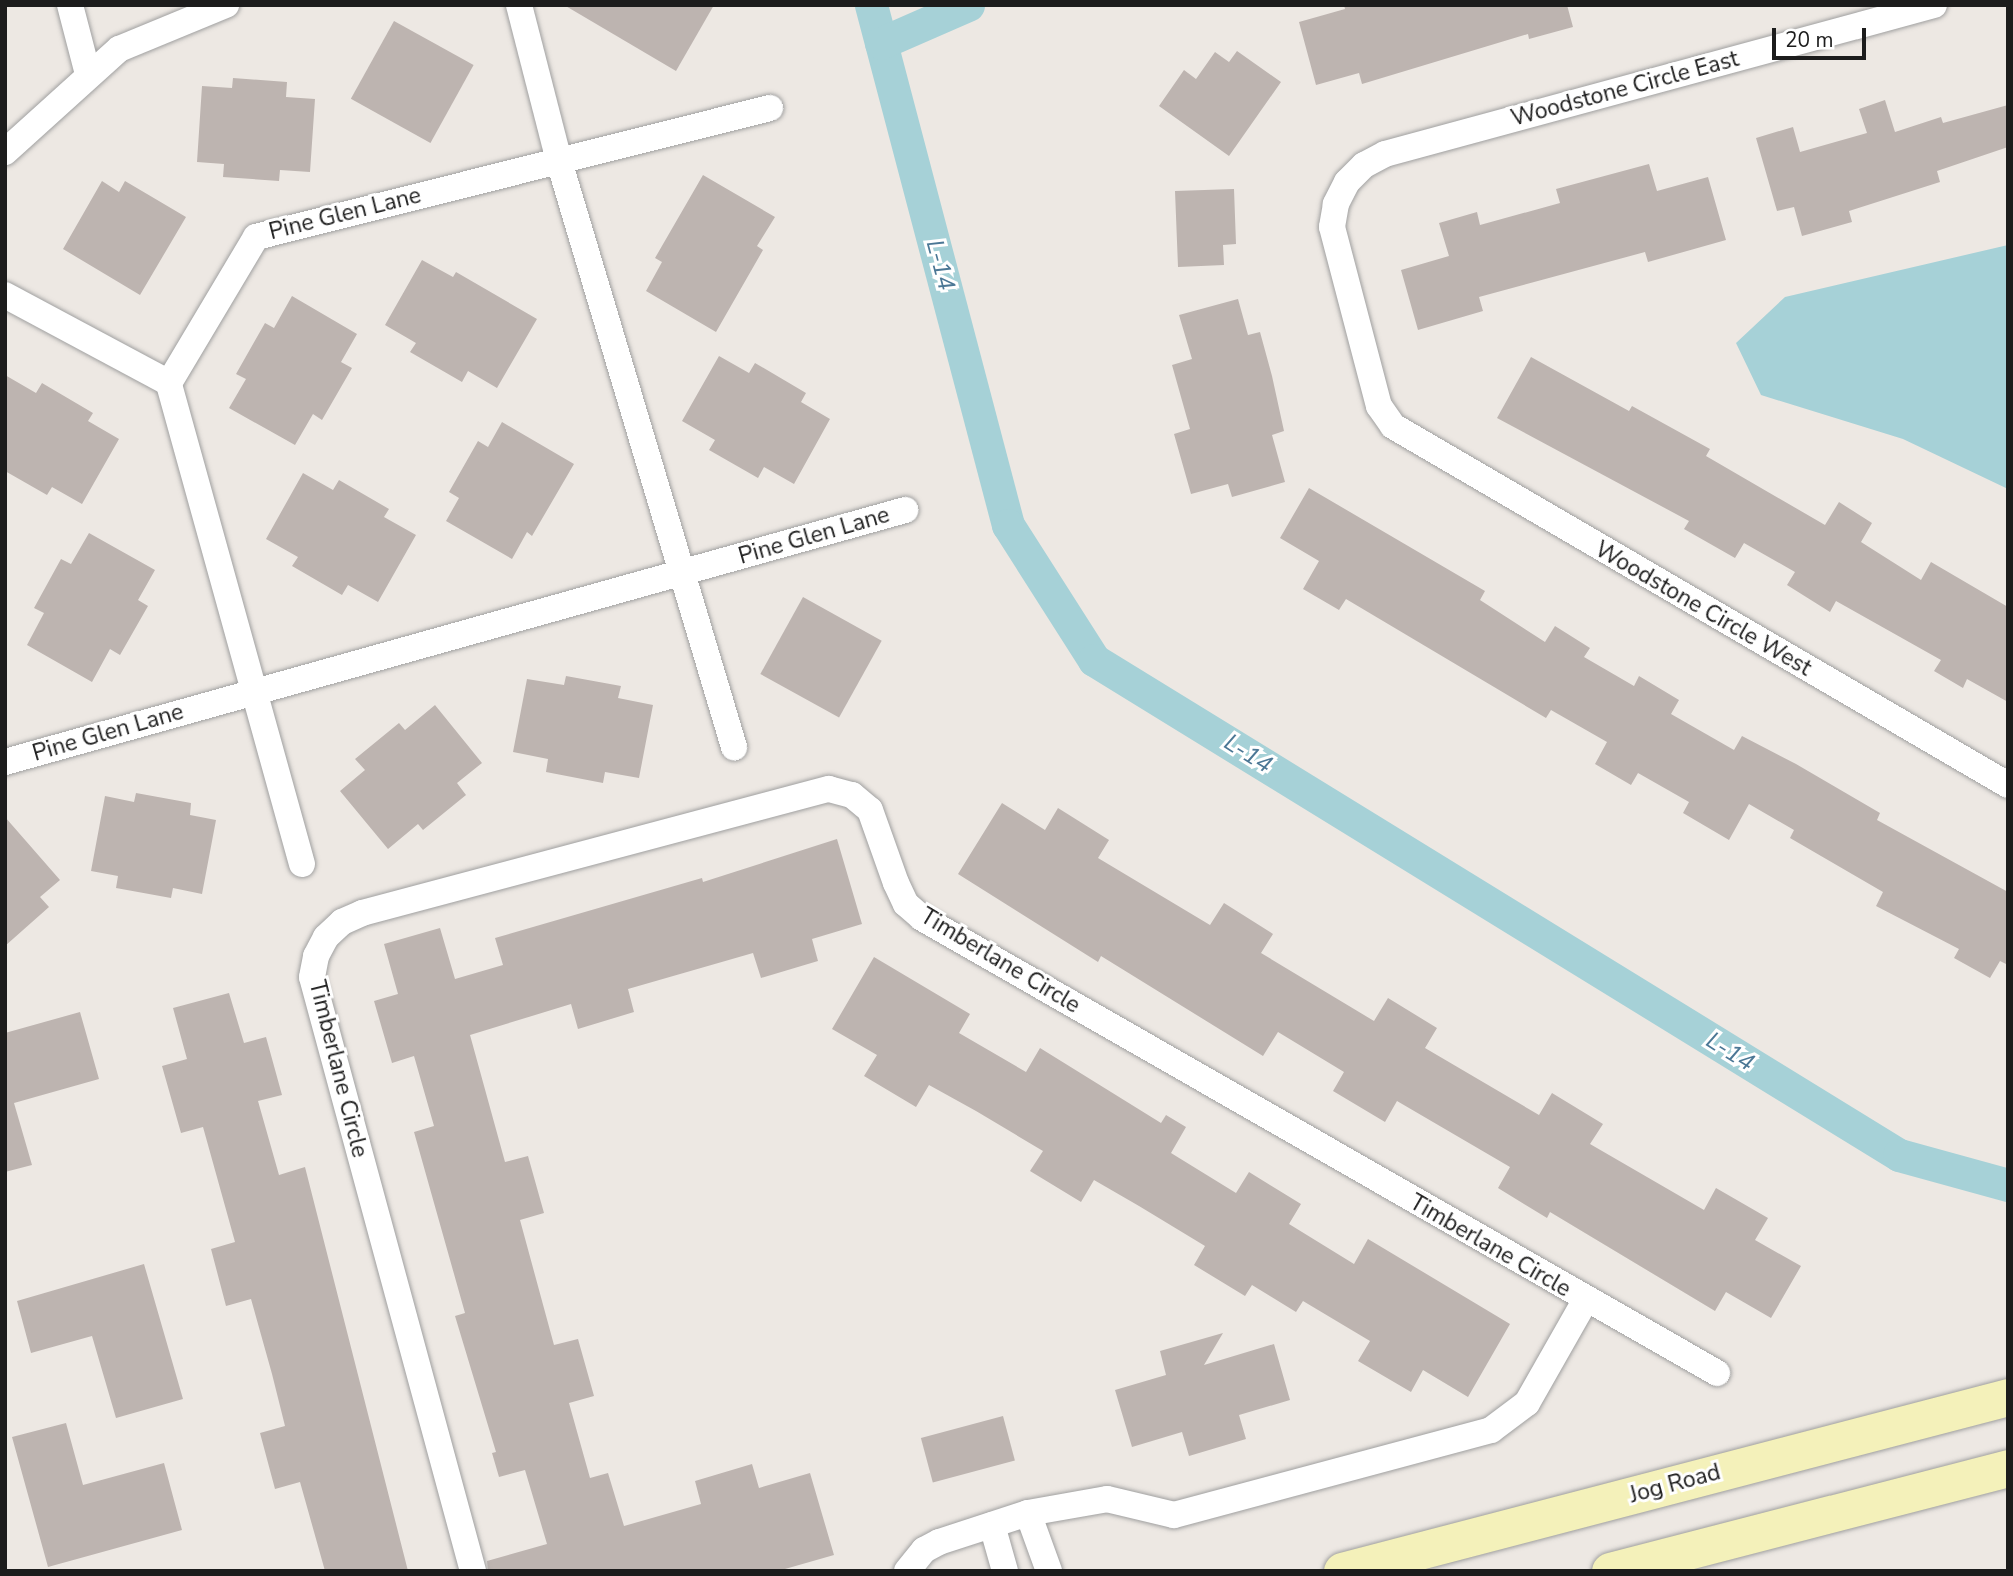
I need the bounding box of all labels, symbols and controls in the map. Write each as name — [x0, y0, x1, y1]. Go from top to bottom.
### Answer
scale bar — [1775, 14, 1870, 58]
text: 20 m — [1785, 26, 1834, 54]
street label: Woodstone Circle East — [1508, 45, 1742, 133]
street label: Pine Glen Lane — [266, 182, 424, 246]
water label: L-14 — [919, 237, 961, 293]
street label: Pine Glen Lane — [735, 501, 893, 571]
street label: Woodstone Circle West — [1590, 536, 1816, 682]
street label: Pine Glen Lane — [29, 698, 187, 768]
water label: L-14 — [1219, 728, 1277, 780]
street label: Timberlane Circle — [915, 902, 1085, 1020]
street label: Timberlane Circle — [303, 978, 373, 1160]
water label: L-14 — [1701, 1026, 1759, 1078]
street label: Timberlane Circle — [1405, 1189, 1575, 1303]
street label: Jog Road — [1626, 1459, 1724, 1509]

